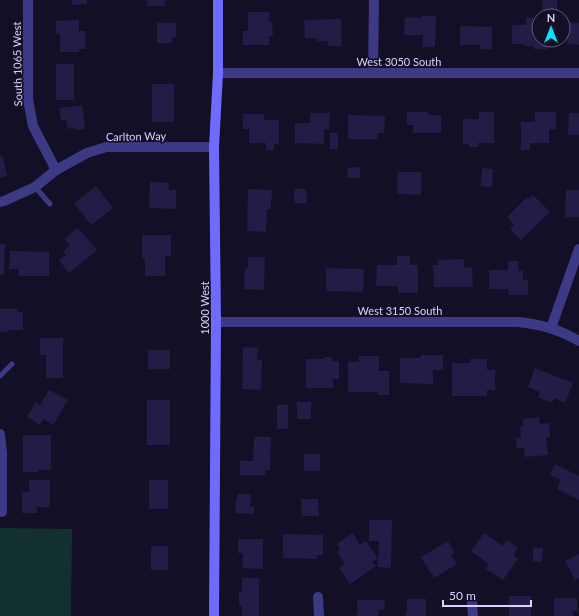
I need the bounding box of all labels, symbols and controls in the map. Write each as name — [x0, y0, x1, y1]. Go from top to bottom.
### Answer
north arrow — [531, 8, 571, 48]
text: N — [547, 11, 555, 24]
street label: South 1065 West — [10, 22, 24, 106]
street label: West 3050 South — [357, 55, 441, 68]
street label: Carlton Way — [106, 129, 167, 143]
street label: 1000 West — [198, 281, 211, 335]
street label: West 3150 South — [358, 304, 442, 317]
scale bar — [443, 582, 531, 608]
text: 50 m — [449, 588, 476, 603]

